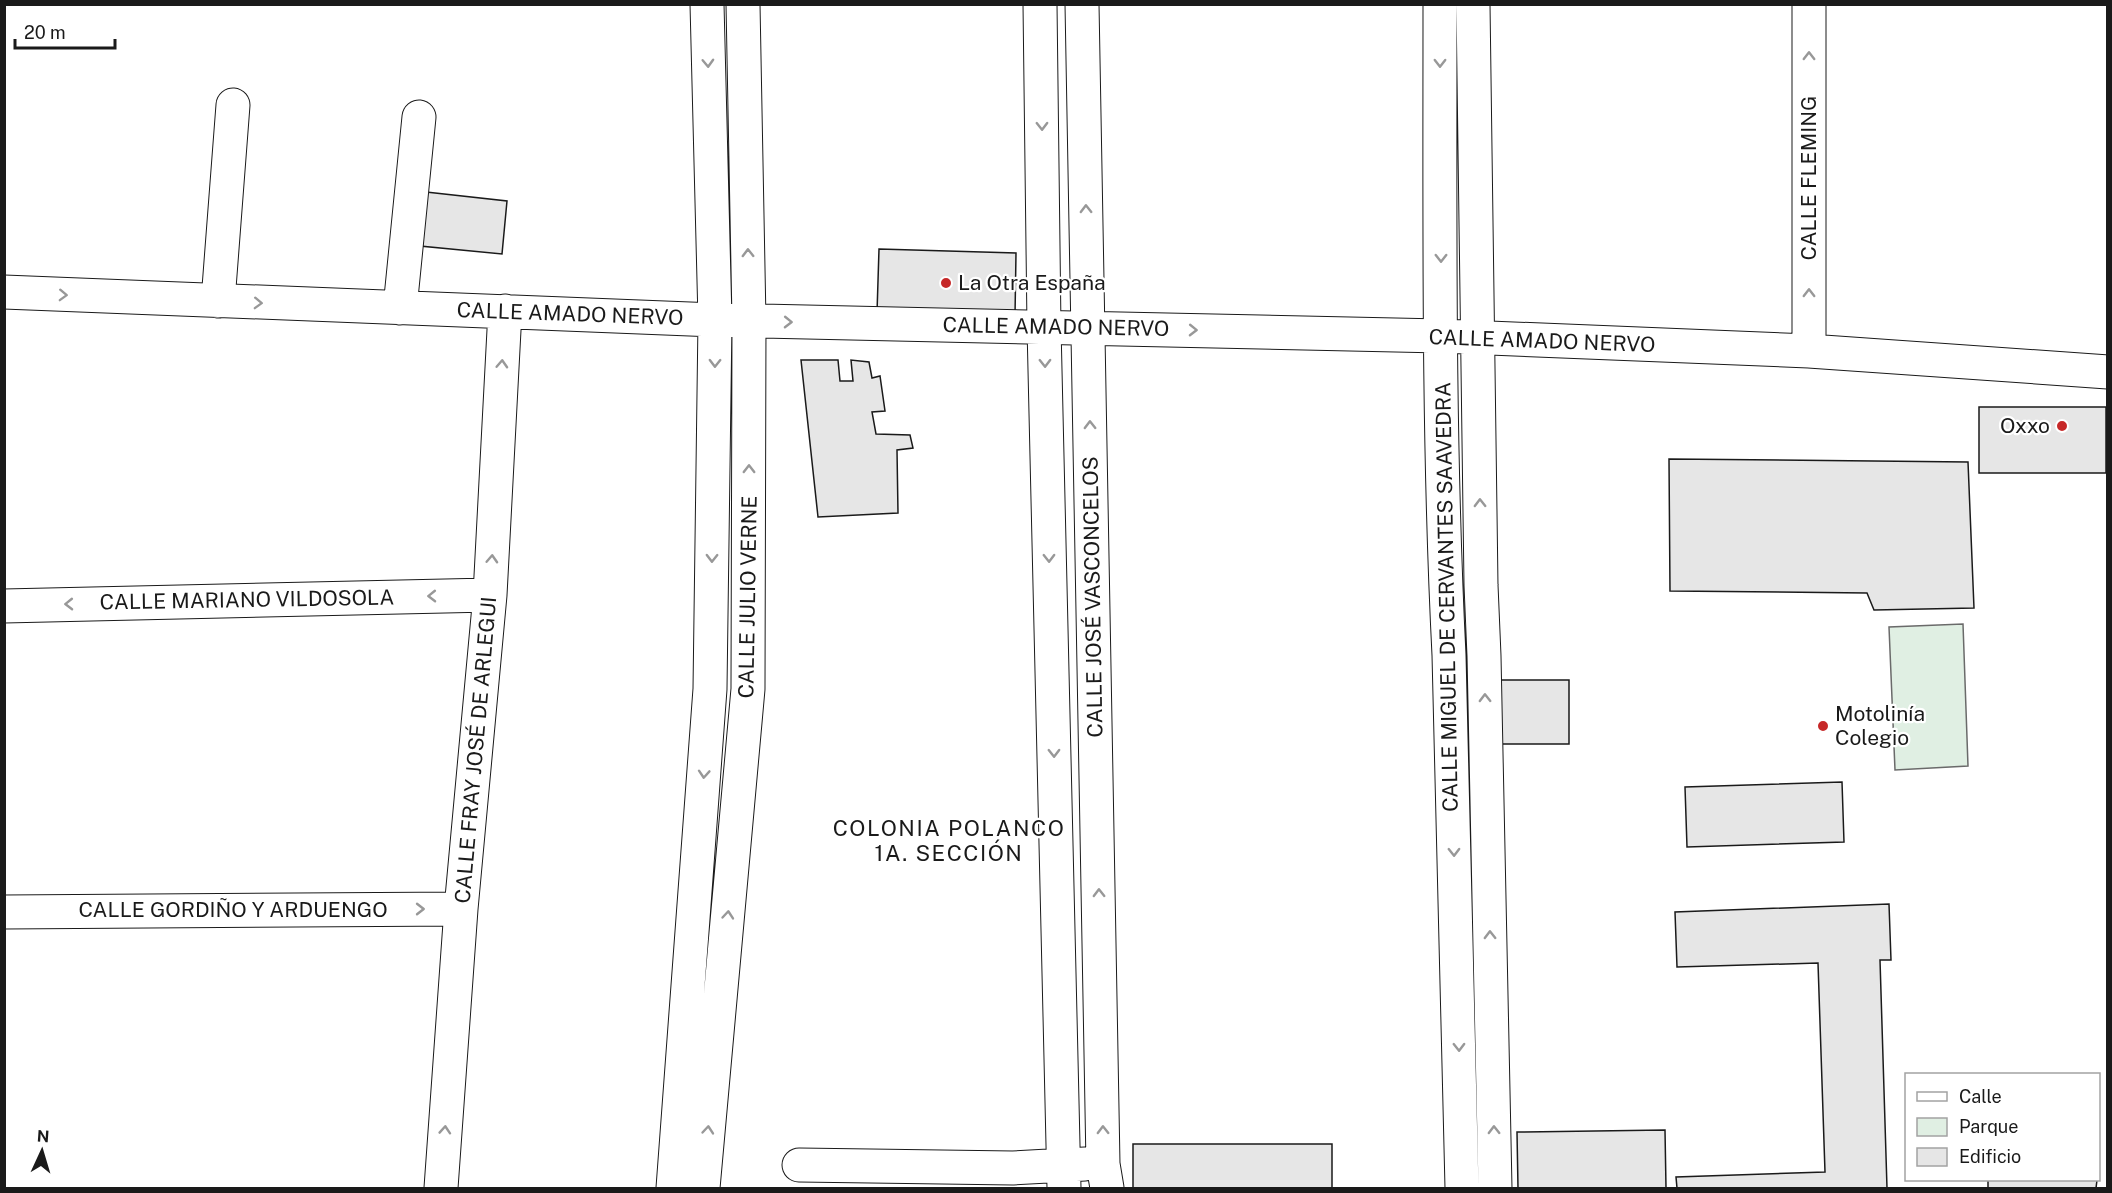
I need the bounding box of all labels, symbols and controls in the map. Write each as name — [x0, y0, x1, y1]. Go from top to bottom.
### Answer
scale bar — [15, 12, 116, 50]
text: 20 m — [24, 22, 66, 43]
one-way arrow — [1803, 51, 1815, 60]
one-way arrow — [702, 58, 715, 67]
one-way arrow — [1434, 58, 1447, 67]
street label: CALLE FLEMING — [1796, 95, 1821, 261]
one-way arrow — [1036, 121, 1048, 130]
one-way arrow — [1080, 205, 1092, 214]
one-way arrow — [742, 249, 754, 258]
one-way arrow — [1435, 253, 1447, 262]
place label: La Otra España — [958, 270, 1106, 295]
marker: La Otra España — [939, 276, 953, 290]
one-way arrow — [58, 288, 67, 301]
one-way arrow — [1803, 288, 1815, 297]
one-way arrow — [253, 296, 262, 309]
street label: CALLE AMADO NERVO — [456, 297, 684, 330]
street label: CALLE AMADO NERVO — [942, 312, 1170, 341]
one-way arrow — [784, 316, 793, 328]
one-way arrow — [1189, 324, 1198, 336]
street label: CALLE AMADO NERVO — [1428, 324, 1656, 357]
one-way arrow — [708, 358, 721, 367]
one-way arrow — [1038, 358, 1051, 367]
one-way arrow — [496, 360, 509, 369]
street label: CALLE MIGUEL DE CERVANTES SAAVEDRA — [1430, 382, 1463, 812]
place label: Oxxo — [2000, 413, 2050, 438]
marker: Oxxo — [2055, 419, 2069, 433]
one-way arrow — [1084, 421, 1096, 430]
street label: CALLE JOSÉ VASCONCELOS — [1078, 456, 1107, 738]
one-way arrow — [743, 465, 755, 474]
street label: CALLE JULIO VERNE — [733, 495, 762, 699]
one-way arrow — [1474, 499, 1486, 508]
one-way arrow — [705, 553, 718, 562]
one-way arrow — [1043, 553, 1056, 562]
one-way arrow — [486, 555, 499, 564]
street label: CALLE MARIANO VILDOSOLA — [100, 584, 395, 615]
one-way arrow — [427, 590, 436, 603]
street label: CALLE FRAY JOSÉ DE ARLEGUI — [450, 596, 501, 904]
one-way arrow — [64, 598, 73, 610]
one-way arrow — [1479, 694, 1491, 703]
place label: Motolinía Colegio — [1835, 701, 1925, 750]
marker: Motolinía Colegio — [1816, 719, 1830, 733]
one-way arrow — [1048, 748, 1060, 757]
one-way arrow — [697, 769, 710, 778]
district label: COLONIA POLANCO 1A. SECCIÓN — [833, 815, 1065, 866]
one-way arrow — [1448, 847, 1460, 856]
one-way arrow — [1092, 889, 1105, 898]
street label: CALLE GORDIÑO Y ARDUENGO — [78, 897, 388, 922]
one-way arrow — [415, 903, 424, 915]
one-way arrow — [721, 911, 734, 920]
one-way arrow — [1484, 931, 1496, 940]
one-way arrow — [1452, 1042, 1465, 1051]
legend — [1905, 1073, 2100, 1181]
text: Calle — [1959, 1086, 2002, 1107]
text: Parque — [1959, 1116, 2019, 1137]
north arrow — [12, 1121, 72, 1181]
one-way arrow — [438, 1126, 451, 1135]
one-way arrow — [701, 1126, 714, 1135]
one-way arrow — [1097, 1126, 1109, 1135]
one-way arrow — [1487, 1126, 1500, 1135]
text: N — [36, 1127, 50, 1146]
text: Edificio — [1959, 1146, 2021, 1167]

